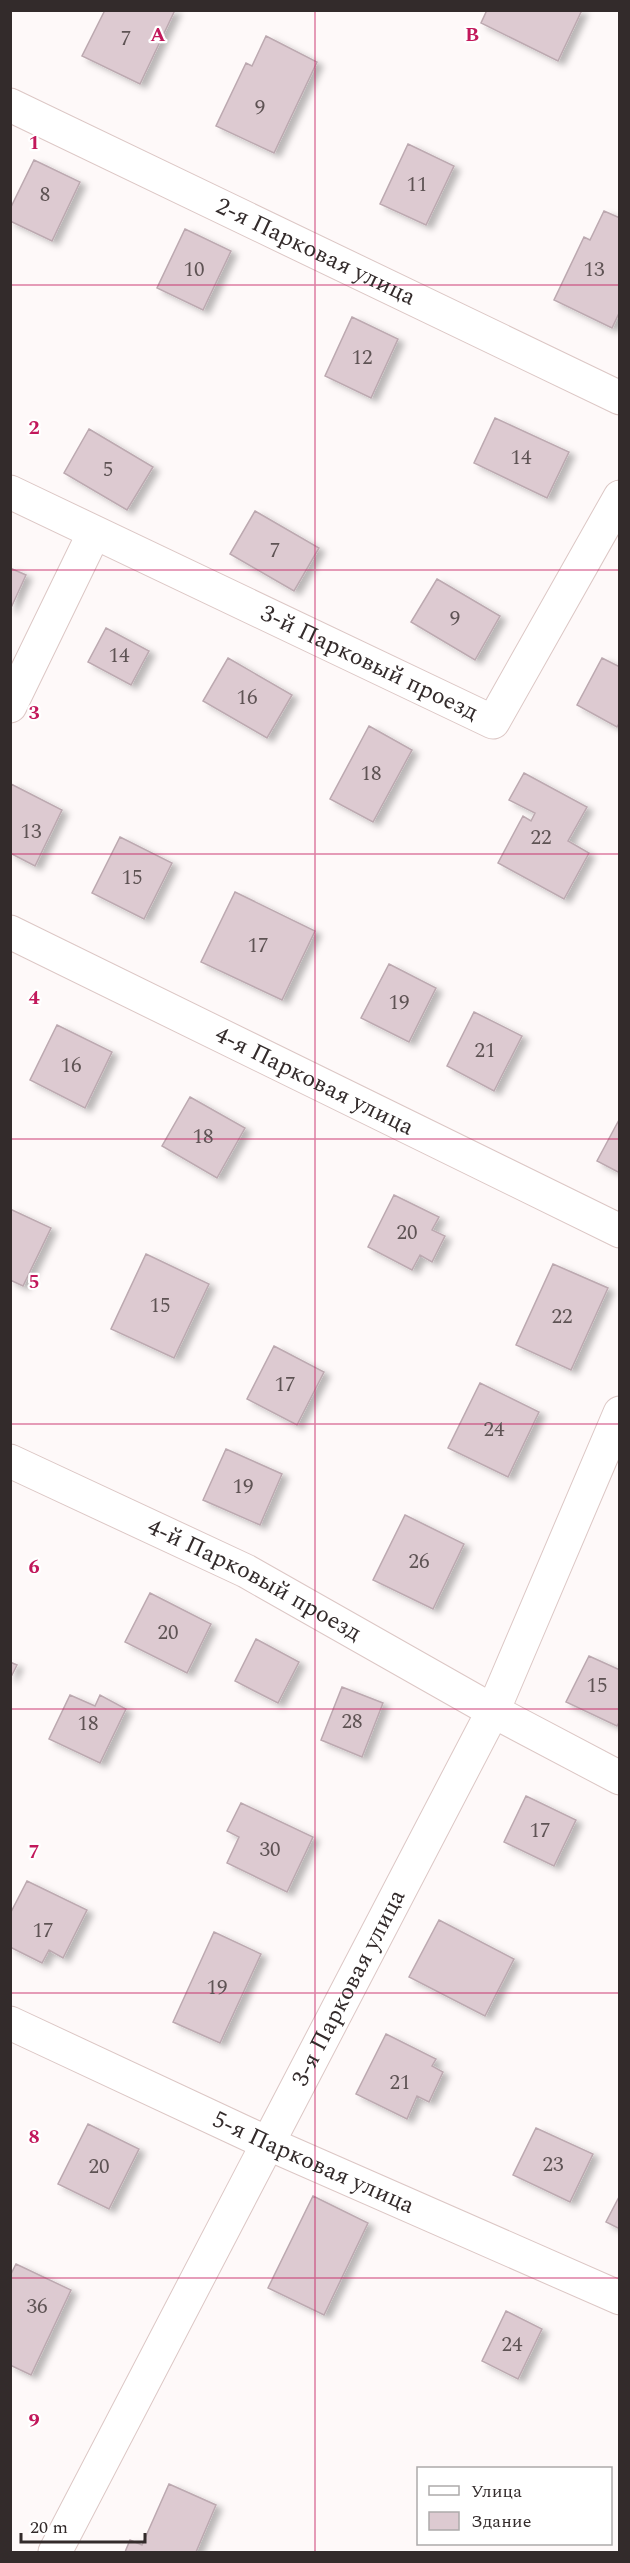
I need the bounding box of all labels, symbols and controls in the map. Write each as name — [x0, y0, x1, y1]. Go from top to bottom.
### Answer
text: A — [150, 20, 166, 50]
text: B — [465, 20, 479, 50]
house number: 7 — [121, 23, 131, 55]
house number: 9 — [255, 92, 265, 124]
text: 1 — [28, 128, 40, 158]
house number: 11 — [407, 169, 428, 201]
house number: 8 — [40, 179, 50, 211]
street label: 2-я Парковая улица — [210, 188, 422, 315]
house number: 10 — [184, 254, 205, 286]
house number: 13 — [584, 254, 605, 286]
house number: 12 — [352, 342, 373, 374]
text: 2 — [28, 413, 40, 443]
house number: 14 — [511, 442, 532, 474]
house number: 5 — [103, 454, 113, 486]
house number: 7 — [270, 535, 280, 567]
street label: 3-й Парковый проезд — [254, 596, 484, 730]
house number: 9 — [450, 603, 460, 635]
house number: 14 — [109, 640, 130, 672]
house number: 16 — [237, 682, 258, 714]
text: 3 — [28, 698, 40, 728]
house number: 18 — [361, 758, 382, 790]
house number: 13 — [21, 816, 42, 848]
house number: 22 — [531, 822, 552, 854]
house number: 15 — [122, 862, 143, 894]
house number: 17 — [248, 930, 269, 962]
text: 4 — [28, 983, 40, 1013]
house number: 19 — [389, 987, 410, 1019]
street label: 4-я Парковая улица — [209, 1017, 420, 1145]
house number: 21 — [475, 1035, 496, 1067]
house number: 16 — [61, 1050, 82, 1082]
house number: 18 — [193, 1121, 214, 1153]
house number: 20 — [397, 1217, 418, 1249]
text: 5 — [28, 1267, 40, 1297]
house number: 15 — [150, 1290, 171, 1322]
house number: 22 — [552, 1301, 573, 1333]
house number: 17 — [275, 1369, 296, 1401]
house number: 24 — [484, 1414, 505, 1446]
house number: 19 — [233, 1471, 254, 1503]
street label: 4-й Парковый проезд — [141, 1509, 368, 1651]
house number: 26 — [409, 1546, 430, 1578]
text: 6 — [28, 1552, 40, 1582]
house number: 20 — [158, 1617, 179, 1649]
house number: 15 — [587, 1670, 608, 1702]
house number: 28 — [342, 1706, 363, 1738]
house number: 18 — [78, 1708, 99, 1740]
house number: 17 — [530, 1815, 551, 1847]
house number: 30 — [260, 1834, 281, 1866]
text: 7 — [28, 1837, 40, 1867]
street label: 3-я Парковая улица — [282, 1883, 415, 2093]
house number: 17 — [33, 1915, 54, 1947]
house number: 19 — [207, 1972, 228, 2004]
house number: 21 — [390, 2067, 411, 2099]
street label: 5-я Парковая улица — [206, 2102, 420, 2224]
text: 8 — [28, 2122, 40, 2152]
house number: 23 — [543, 2149, 564, 2181]
house number: 20 — [89, 2151, 110, 2183]
house number: 36 — [27, 2291, 48, 2323]
house number: 24 — [502, 2329, 523, 2361]
text: 9 — [28, 2406, 40, 2436]
legend — [417, 2467, 612, 2545]
text: Улица — [471, 2478, 522, 2505]
scale bar — [21, 2506, 146, 2544]
text: Здание — [471, 2508, 531, 2535]
text: 20 m — [30, 2514, 68, 2541]

